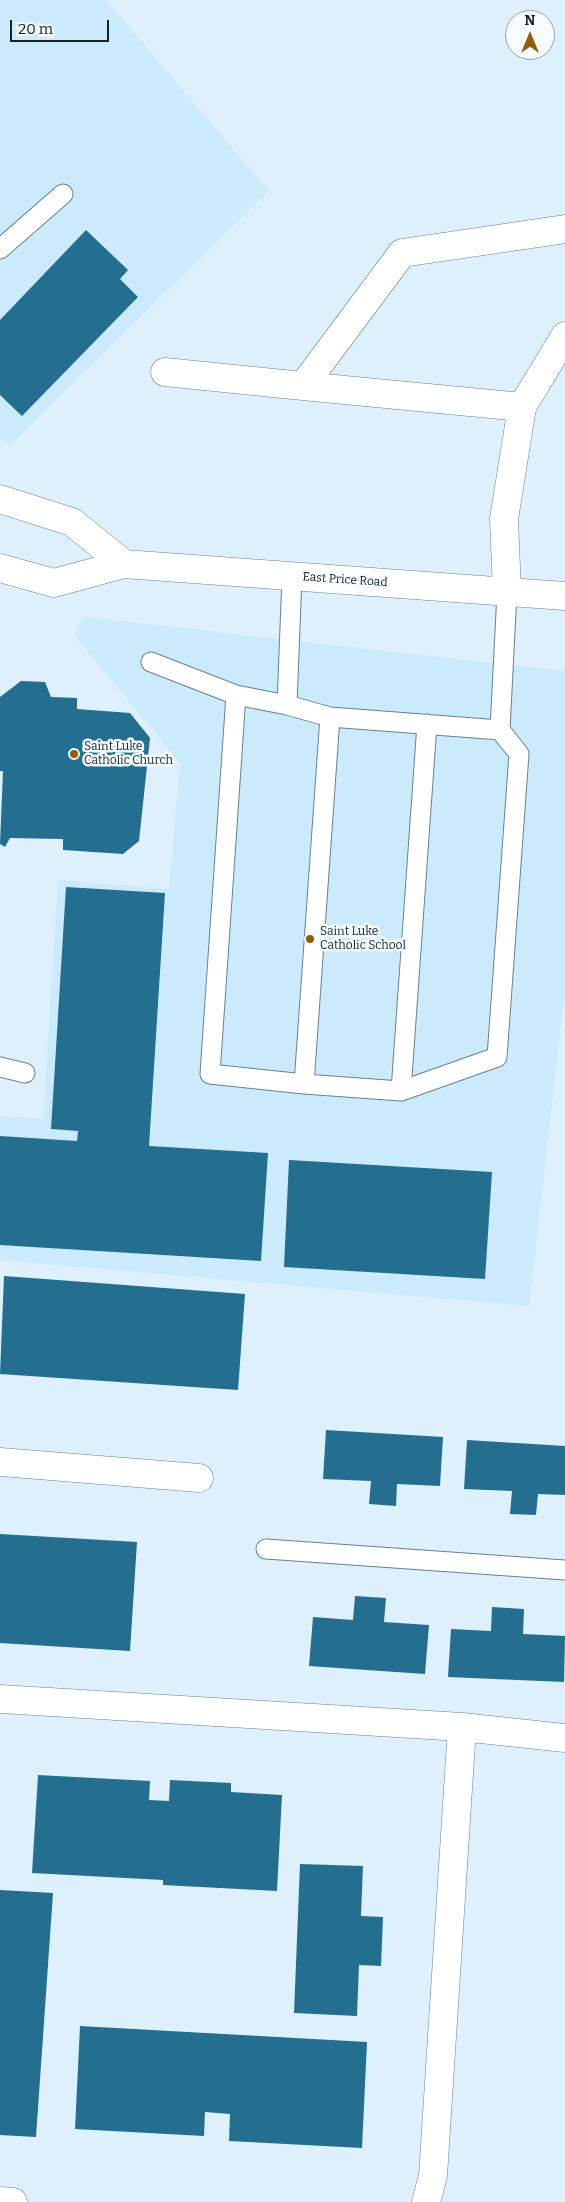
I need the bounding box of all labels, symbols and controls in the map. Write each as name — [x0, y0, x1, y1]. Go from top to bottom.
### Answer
scale bar — [12, 10, 111, 42]
north arrow — [505, 10, 555, 60]
text: N — [525, 12, 535, 29]
text: 20 m — [18, 20, 53, 38]
street label: East Price Road — [302, 570, 388, 590]
place label: Saint Luke Catholic Church — [84, 740, 173, 768]
marker: Saint Luke Catholic Church — [68, 748, 80, 760]
place label: Saint Luke Catholic School — [320, 925, 406, 953]
marker: Saint Luke Catholic School — [304, 933, 316, 945]

